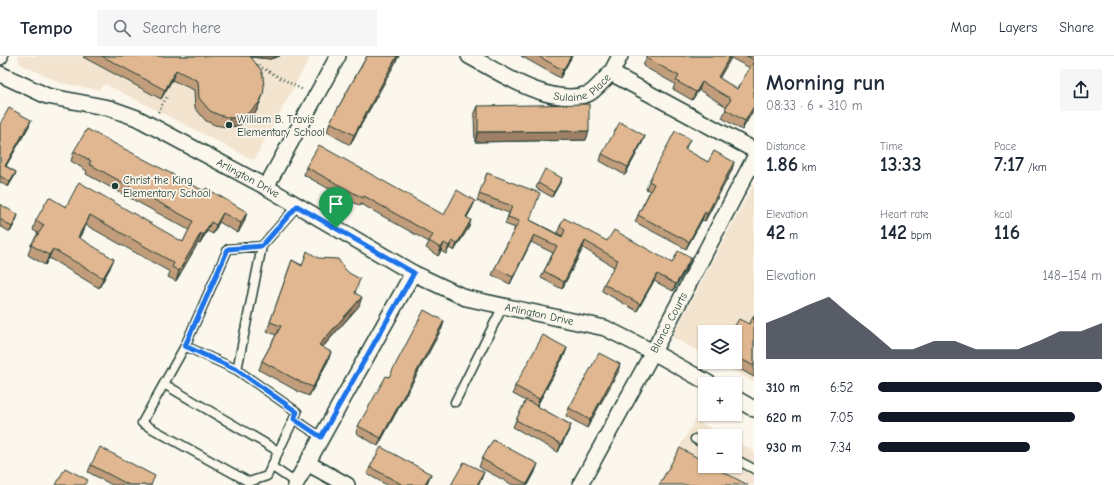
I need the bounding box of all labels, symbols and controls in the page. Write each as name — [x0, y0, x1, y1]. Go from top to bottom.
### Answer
search box — [97, 10, 377, 46]
text: Tempo — [20, 17, 73, 39]
icon: search — [111, 17, 133, 39]
text: Search here — [143, 19, 221, 37]
text: Map — [950, 19, 977, 36]
text: Layers — [999, 19, 1037, 36]
text: Share — [1059, 19, 1094, 36]
button: share — [1060, 69, 1102, 111]
text: Morning run — [766, 70, 885, 96]
street label: Sulaine Place — [552, 71, 614, 104]
text: 08:33 · 6 × 310 m — [766, 98, 862, 113]
place label: William B. Travis Elementary School — [237, 113, 325, 139]
marker: William B. Travis Elementary School — [224, 120, 234, 130]
text: Distance — [766, 140, 805, 153]
text: Time — [880, 140, 903, 153]
text: Pace — [994, 140, 1016, 153]
text: 1.86 — [766, 153, 798, 176]
text: 13:33 — [880, 153, 922, 176]
text: 7:17 — [994, 153, 1024, 176]
street label: Arlington Drive — [214, 156, 282, 201]
text: km — [798, 161, 816, 174]
text: /km — [1024, 161, 1047, 174]
place label: Christ the King Elementary School — [123, 174, 211, 200]
marker: Christ the King Elementary School — [110, 181, 120, 191]
pin — [319, 187, 353, 228]
icon: arrive — [325, 193, 347, 215]
text: Elevation — [766, 208, 808, 221]
text: Heart rate — [880, 208, 929, 221]
text: kcal — [994, 208, 1012, 221]
text: 42 — [766, 221, 785, 244]
text: 142 — [880, 221, 907, 244]
text: 116 — [994, 221, 1020, 244]
text: m — [785, 229, 798, 242]
text: bpm — [907, 229, 932, 242]
text: Elevation — [766, 268, 816, 283]
text: 148–154 m — [1043, 268, 1102, 283]
street label: Blanco Courts — [648, 290, 690, 355]
street label: Arlington Drive — [504, 301, 575, 328]
map controls — [698, 325, 742, 473]
button: layers — [698, 325, 742, 369]
button: + — [698, 377, 742, 421]
text: 310 m — [766, 380, 800, 395]
text: 6:52 — [830, 380, 853, 395]
text: 620 m — [766, 410, 802, 425]
text: 7:05 — [830, 410, 853, 425]
button: − — [698, 429, 742, 473]
text: 930 m — [766, 440, 802, 455]
text: 7:34 — [830, 440, 851, 455]

